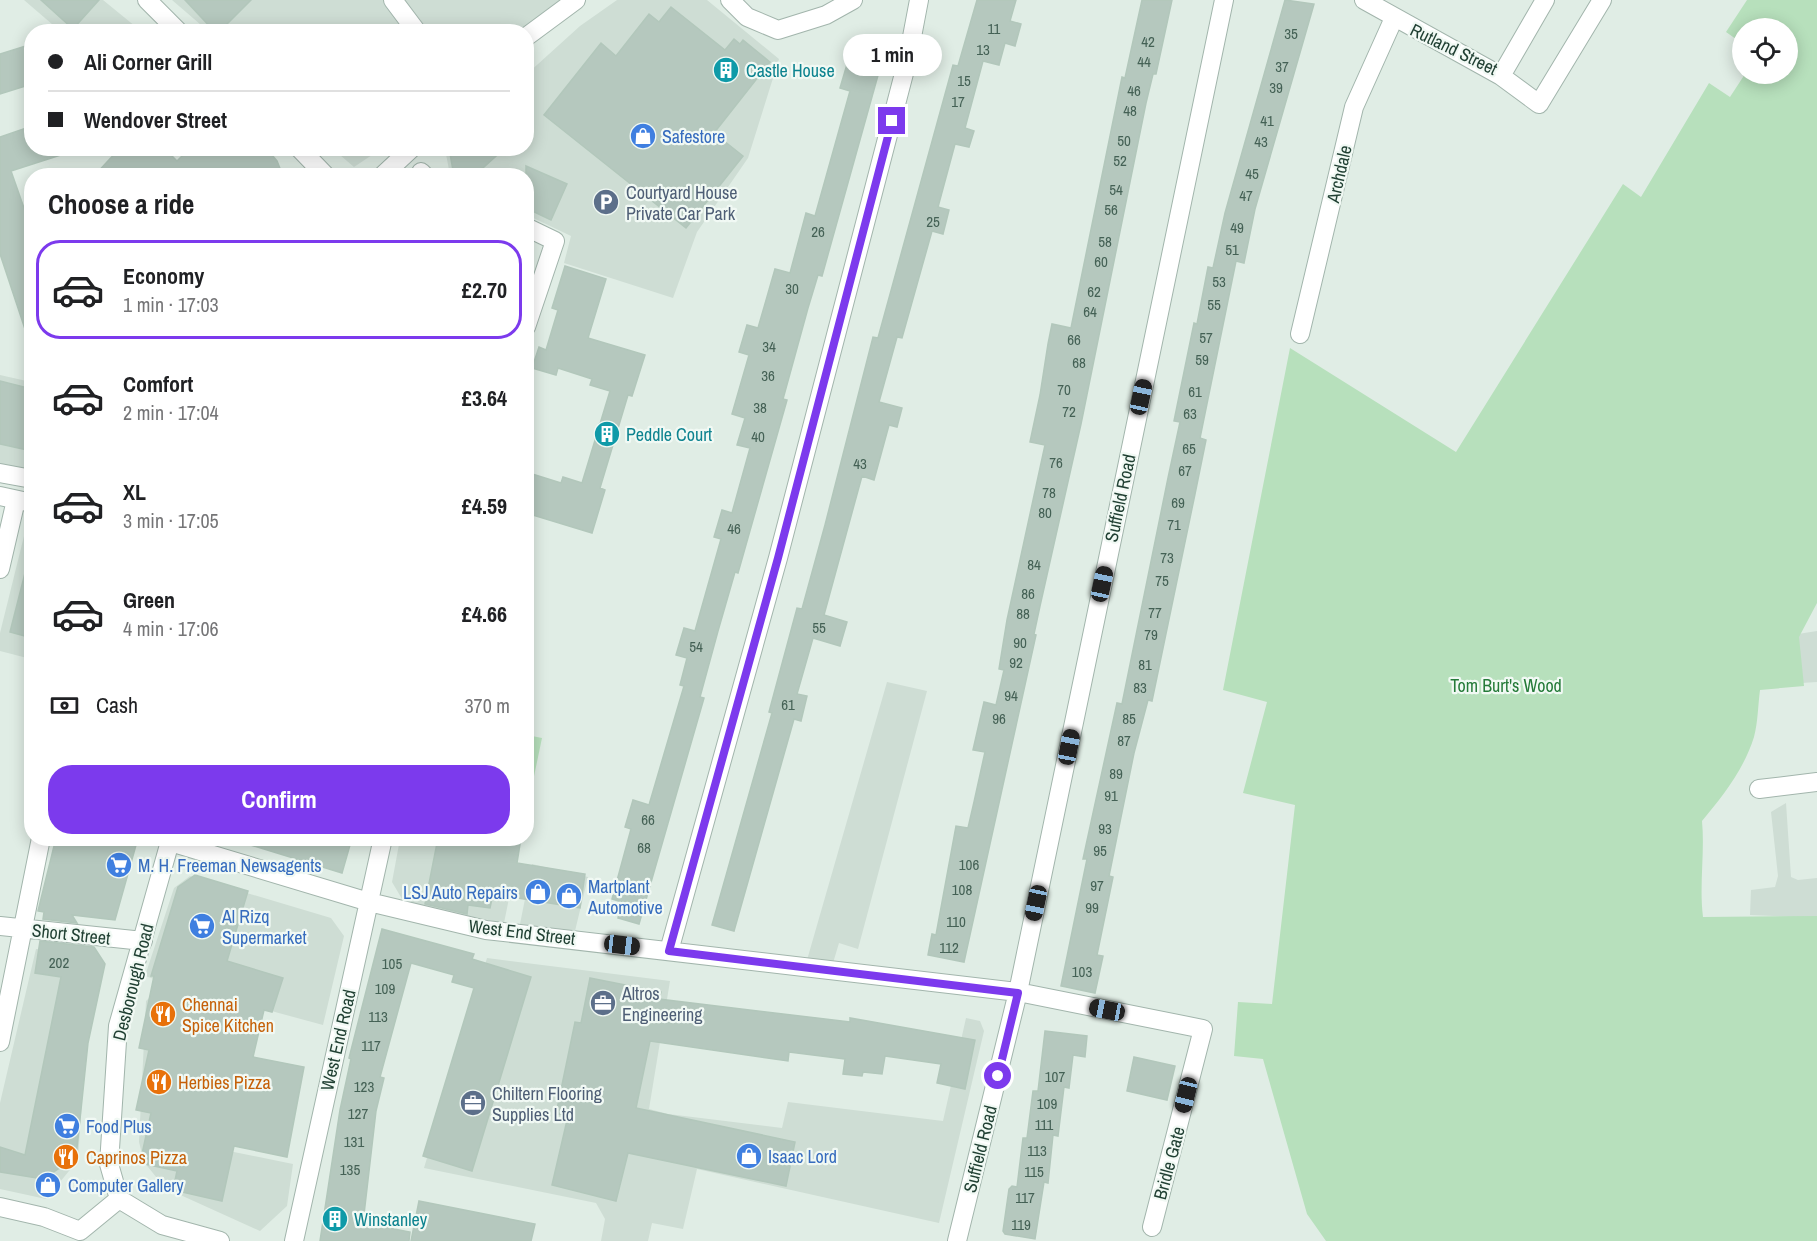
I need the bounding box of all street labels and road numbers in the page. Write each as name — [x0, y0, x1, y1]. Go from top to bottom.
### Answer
street label: Rutland Street — [1406, 17, 1502, 81]
street label: Archdale — [1320, 143, 1358, 206]
street label: Suffield Road — [1098, 452, 1142, 544]
street label: West End Street — [467, 913, 577, 951]
street label: Short Street — [31, 917, 111, 951]
street label: Desborough Road — [106, 921, 160, 1043]
street label: West End Road — [314, 987, 362, 1093]
street label: Suffield Road — [957, 1103, 1003, 1195]
street label: Bridle Gate — [1147, 1124, 1191, 1202]

